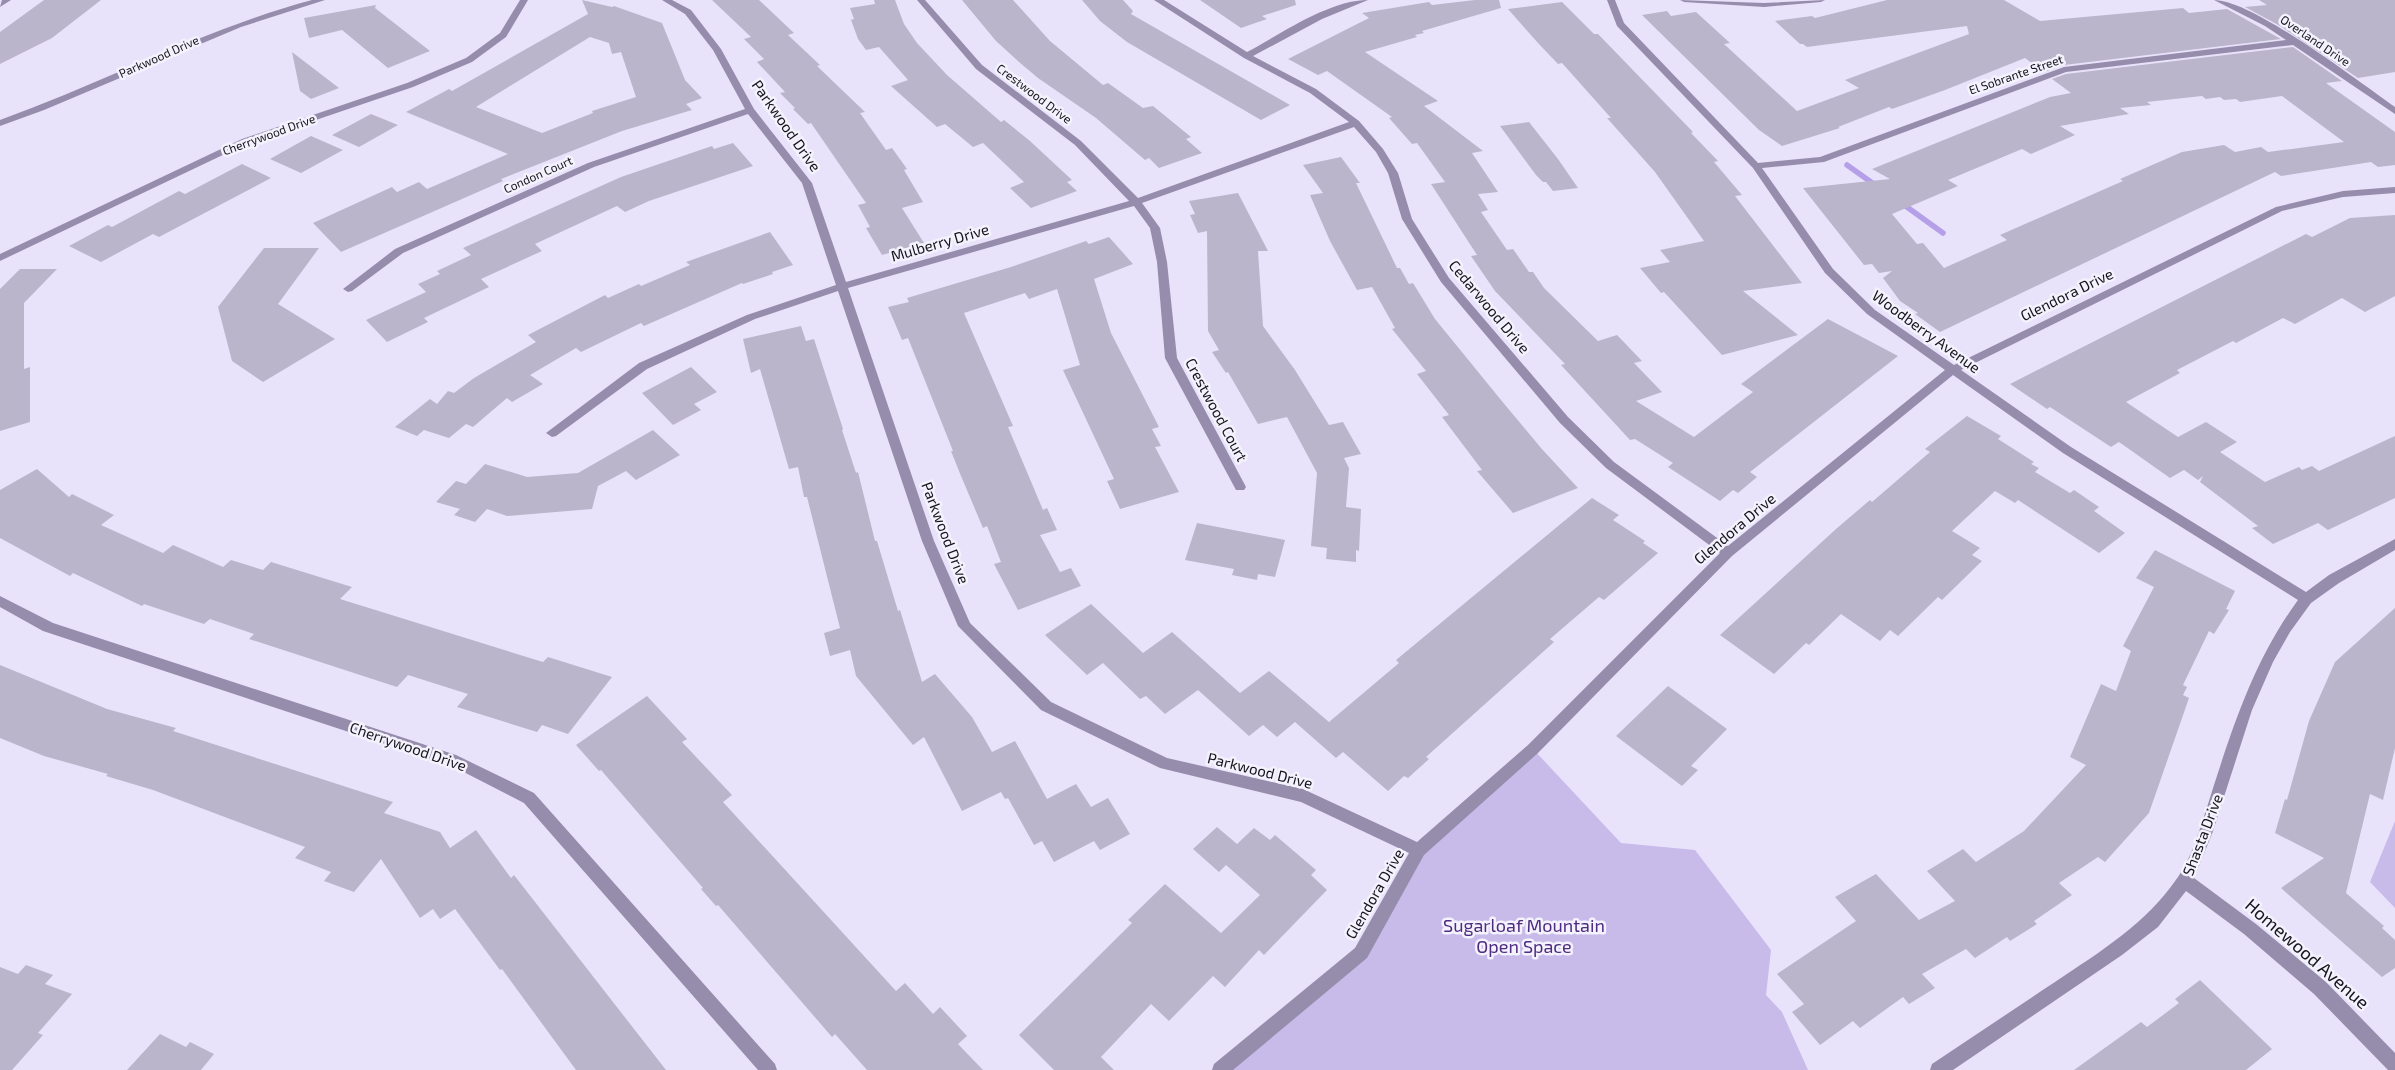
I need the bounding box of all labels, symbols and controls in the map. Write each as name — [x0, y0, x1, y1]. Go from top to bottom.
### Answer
street label: Overland Drive — [2278, 12, 2353, 69]
street label: Parkwood Drive — [116, 32, 201, 80]
street label: El Sobrante Street — [1967, 51, 2065, 97]
street label: Crestwood Drive — [994, 60, 1075, 126]
street label: Parkwood Drive — [749, 76, 825, 175]
street label: Cherrywood Drive — [220, 111, 317, 157]
street label: Condon Court — [501, 153, 575, 196]
street label: Mulberry Drive — [889, 219, 991, 265]
street label: Cedarwood Drive — [1445, 256, 1534, 357]
street label: Glendora Drive — [2017, 264, 2116, 324]
street label: Woodberry Avenue — [1869, 286, 1984, 376]
street label: Crestwood Court — [1182, 355, 1252, 465]
street label: Parkwood Drive — [918, 479, 974, 586]
street label: Glendora Drive — [1690, 489, 1779, 568]
street label: Cherrywood Drive — [348, 718, 469, 774]
street label: Parkwood Drive — [1206, 748, 1315, 792]
street label: Shasta Drive — [2178, 791, 2226, 878]
street label: Glendora Drive — [1341, 845, 1407, 942]
street label: Homewood Avenue — [2241, 893, 2374, 1013]
park label: Sugarloaf Mountain Open Space — [1443, 914, 1605, 957]

